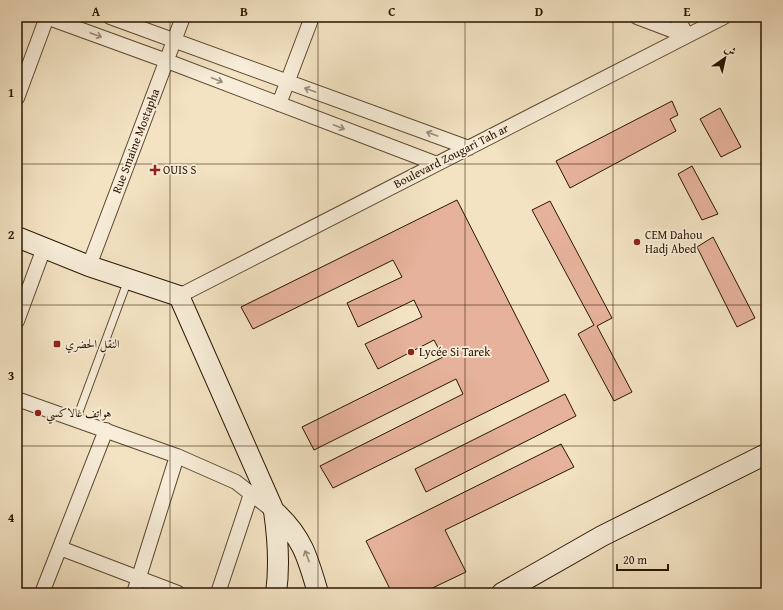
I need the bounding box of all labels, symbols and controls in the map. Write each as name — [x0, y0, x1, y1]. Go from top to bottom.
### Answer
text: A — [92, 2, 101, 21]
text: B — [240, 2, 248, 21]
text: C — [388, 2, 396, 21]
text: D — [535, 2, 543, 21]
text: E — [684, 2, 691, 21]
one-way arrow — [89, 32, 102, 39]
north arrow — [705, 38, 745, 78]
text: ش — [722, 40, 740, 59]
one-way arrow — [211, 77, 223, 85]
text: 1 — [8, 83, 14, 102]
one-way arrow — [304, 85, 316, 93]
street label: Rue Smaine Mostapha — [108, 86, 163, 196]
street label: Boulevard Zougari Tah ar — [390, 119, 511, 192]
one-way arrow — [332, 123, 344, 131]
one-way arrow — [426, 130, 438, 138]
place label: OUIS S — [163, 161, 196, 178]
marker: OUIS S — [150, 165, 160, 175]
text: 2 — [8, 225, 15, 244]
place label: CEM Dahou Hadj Abed — [645, 226, 703, 257]
marker: CEM Dahou Hadj Abed — [632, 237, 642, 247]
place label: النقل الحضري — [65, 335, 120, 354]
marker: النقل الحضري — [52, 339, 62, 349]
place label: Lycée Si Tarek — [419, 343, 491, 360]
marker: Lycée Si Tarek — [406, 347, 416, 357]
text: 3 — [8, 366, 14, 385]
place label: هواتف غالاكسي — [46, 404, 112, 424]
marker: هواتف غالاكسي — [33, 408, 43, 418]
text: 4 — [8, 508, 15, 527]
scale bar — [617, 546, 668, 572]
one-way arrow — [303, 549, 310, 562]
text: 20 m — [623, 551, 647, 568]

